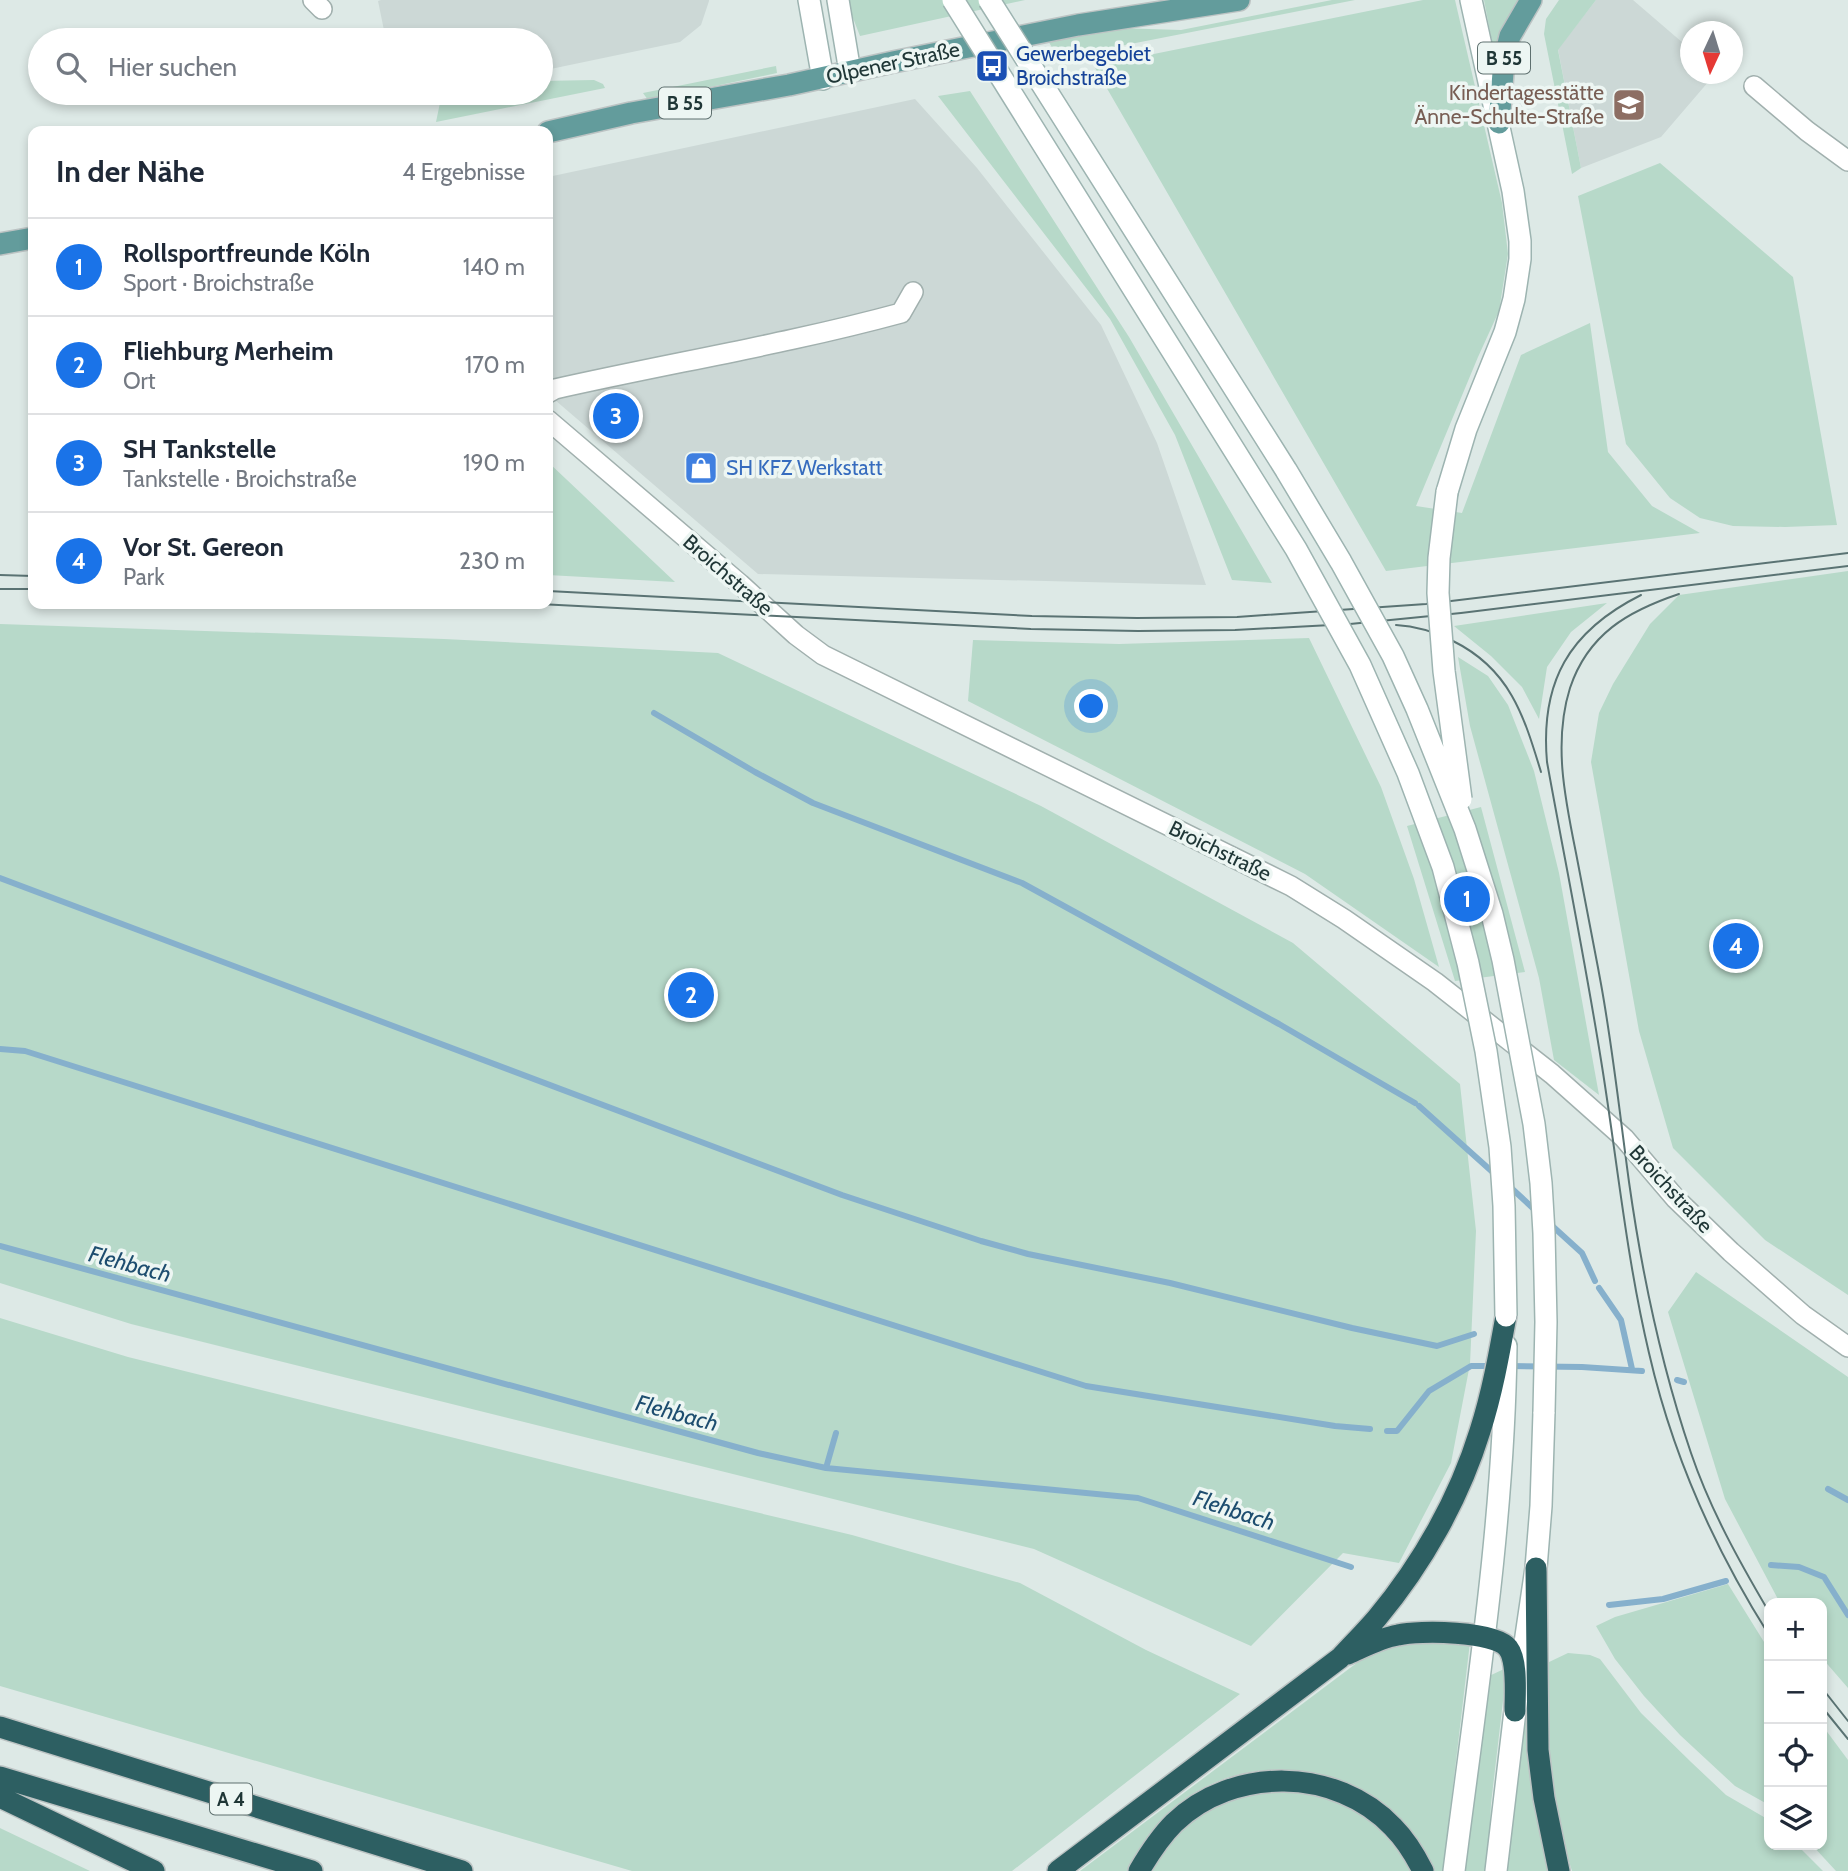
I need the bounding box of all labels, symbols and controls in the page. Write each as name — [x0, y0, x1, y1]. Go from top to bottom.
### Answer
north arrow — [1680, 21, 1743, 84]
search box — [28, 28, 553, 105]
street label: Olpener Straße — [824, 36, 962, 89]
place label: Gewerbegebiet Broichstraße — [1016, 41, 1151, 90]
road number: B 55 — [1478, 43, 1530, 74]
bus stop icon: Gewerbegebiet Broichstraße — [973, 47, 1011, 85]
icon: search — [52, 48, 90, 86]
text: Hier suchen — [108, 51, 237, 83]
place label: Kindertagesstätte Änne-Schulte-Straße — [1414, 80, 1604, 129]
school or university icon: Kindertagesstätte Änne-Schulte-Straße — [1610, 86, 1648, 124]
road number: B 55 — [659, 88, 711, 118]
text: In der Nähe — [56, 153, 205, 190]
text: 4 Ergebnisse — [402, 158, 525, 186]
text: Rollsportfreunde Köln — [123, 237, 370, 269]
text: 1 — [75, 253, 83, 281]
text: 140 m — [463, 253, 525, 281]
text: Sport · Broichstraße — [123, 269, 314, 297]
text: Fliehburg Merheim — [123, 335, 334, 367]
text: 2 — [73, 351, 85, 379]
text: 170 m — [465, 351, 525, 379]
text: Ort — [123, 367, 156, 395]
pin: 3 — [593, 390, 639, 442]
text: SH Tankstelle — [123, 433, 276, 465]
text: 3 — [73, 449, 85, 477]
text: 190 m — [463, 449, 525, 477]
shop icon: SH KFZ Werkstatt — [682, 449, 720, 487]
place label: SH KFZ Werkstatt — [726, 455, 883, 480]
text: Tankstelle · Broichstraße — [123, 465, 357, 493]
street label: Broichstraße — [678, 529, 779, 621]
text: Vor St. Gereon — [123, 531, 284, 563]
text: 4 — [72, 547, 86, 575]
text: 230 m — [459, 547, 525, 575]
text: Park — [123, 563, 164, 591]
your location — [1074, 689, 1108, 723]
street label: Broichstraße — [1165, 815, 1276, 886]
pin: 1 — [1444, 873, 1490, 925]
pin: 4 — [1713, 920, 1759, 972]
pin: 2 — [668, 969, 714, 1021]
street label: Broichstraße — [1624, 1140, 1718, 1238]
water label: Flehbach — [86, 1240, 174, 1288]
water label: Flehbach — [633, 1389, 721, 1437]
water label: Flehbach — [1190, 1484, 1278, 1536]
map controls — [1764, 1598, 1827, 1850]
button: + — [1764, 1598, 1827, 1661]
button: − — [1764, 1661, 1827, 1724]
button: locate — [1764, 1724, 1827, 1787]
road number: A 4 — [210, 1784, 252, 1814]
button: layers — [1764, 1787, 1827, 1850]

